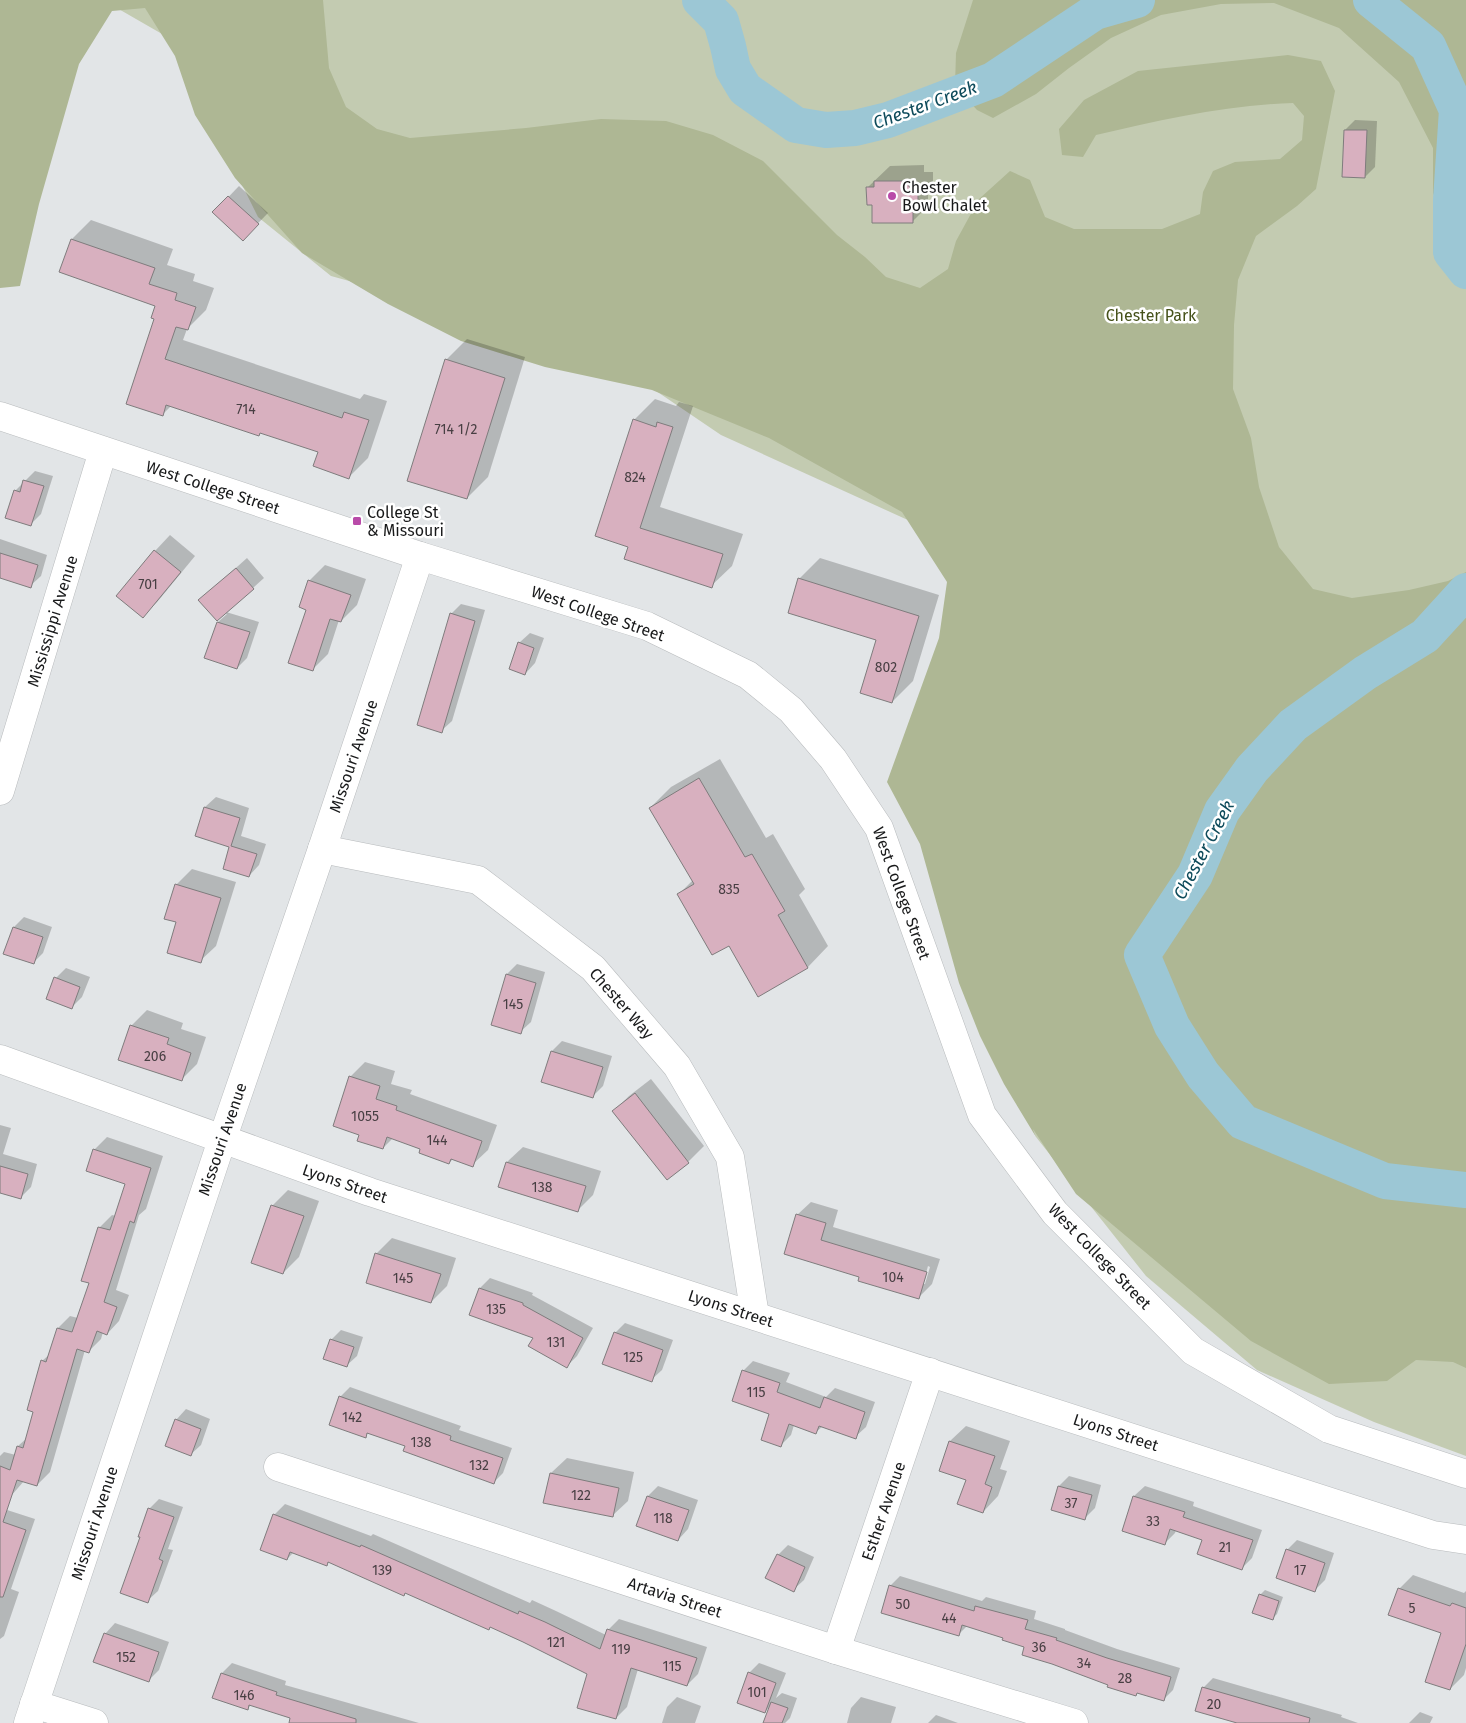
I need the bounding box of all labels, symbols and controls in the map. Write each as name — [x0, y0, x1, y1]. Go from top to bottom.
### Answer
water label: Chester Creek — [870, 76, 980, 134]
place label: Chester Bowl Chalet — [902, 178, 988, 215]
marker: Chester Bowl Chalet — [886, 190, 898, 202]
park label: Chester Park — [1106, 306, 1197, 325]
house number: 714 — [236, 401, 256, 418]
house number: 714 1/2 — [435, 421, 478, 438]
street label: West College Street — [143, 457, 282, 518]
house number: 824 — [624, 469, 646, 486]
place label: College St & Missouri — [367, 503, 444, 540]
marker: College St & Missouri — [351, 515, 363, 527]
street label: Mississippi Avenue — [23, 553, 82, 689]
house number: 701 — [138, 576, 158, 593]
street label: West College Street — [529, 582, 667, 645]
house number: 802 — [875, 659, 897, 676]
street label: Missouri Avenue — [325, 697, 382, 815]
water label: Chester Creek — [1169, 797, 1239, 903]
street label: West College Street — [869, 824, 934, 962]
house number: 835 — [718, 881, 740, 898]
street label: Chester Way — [586, 964, 658, 1043]
house number: 145 — [503, 996, 523, 1013]
house number: 206 — [144, 1048, 166, 1065]
street label: Missouri Avenue — [194, 1080, 251, 1198]
house number: 1055 — [351, 1108, 379, 1125]
house number: 144 — [427, 1132, 448, 1149]
street label: Lyons Street — [300, 1160, 390, 1207]
house number: 138 — [532, 1179, 553, 1196]
street label: West College Street — [1044, 1200, 1155, 1313]
house number: 104 — [882, 1269, 904, 1286]
house number: 145 — [393, 1270, 413, 1287]
street label: Lyons Street — [686, 1286, 776, 1331]
house number: 135 — [486, 1301, 506, 1318]
house number: 131 — [547, 1334, 565, 1351]
house number: 125 — [623, 1349, 643, 1366]
house number: 115 — [747, 1384, 765, 1401]
house number: 142 — [342, 1409, 362, 1426]
street label: Lyons Street — [1071, 1410, 1161, 1455]
house number: 138 — [411, 1434, 432, 1451]
house number: 132 — [469, 1457, 489, 1474]
street label: Esther Avenue — [858, 1459, 909, 1563]
street label: Missouri Avenue — [67, 1464, 122, 1582]
house number: 122 — [571, 1487, 591, 1504]
house number: 37 — [1064, 1495, 1078, 1512]
house number: 118 — [653, 1510, 673, 1527]
house number: 33 — [1146, 1513, 1160, 1530]
house number: 21 — [1219, 1539, 1231, 1556]
house number: 139 — [372, 1562, 392, 1579]
house number: 17 — [1294, 1562, 1306, 1579]
street label: Artavia Street — [625, 1573, 725, 1622]
house number: 50 — [896, 1596, 911, 1613]
house number: 5 — [1408, 1600, 1416, 1617]
house number: 44 — [942, 1610, 957, 1627]
house number: 121 — [547, 1634, 565, 1651]
house number: 36 — [1032, 1639, 1046, 1656]
house number: 119 — [611, 1641, 631, 1658]
house number: 152 — [116, 1649, 136, 1666]
house number: 34 — [1077, 1655, 1092, 1672]
house number: 115 — [663, 1658, 681, 1675]
house number: 28 — [1118, 1670, 1133, 1687]
house number: 101 — [747, 1684, 767, 1701]
house number: 146 — [234, 1687, 254, 1704]
house number: 20 — [1207, 1696, 1222, 1713]

